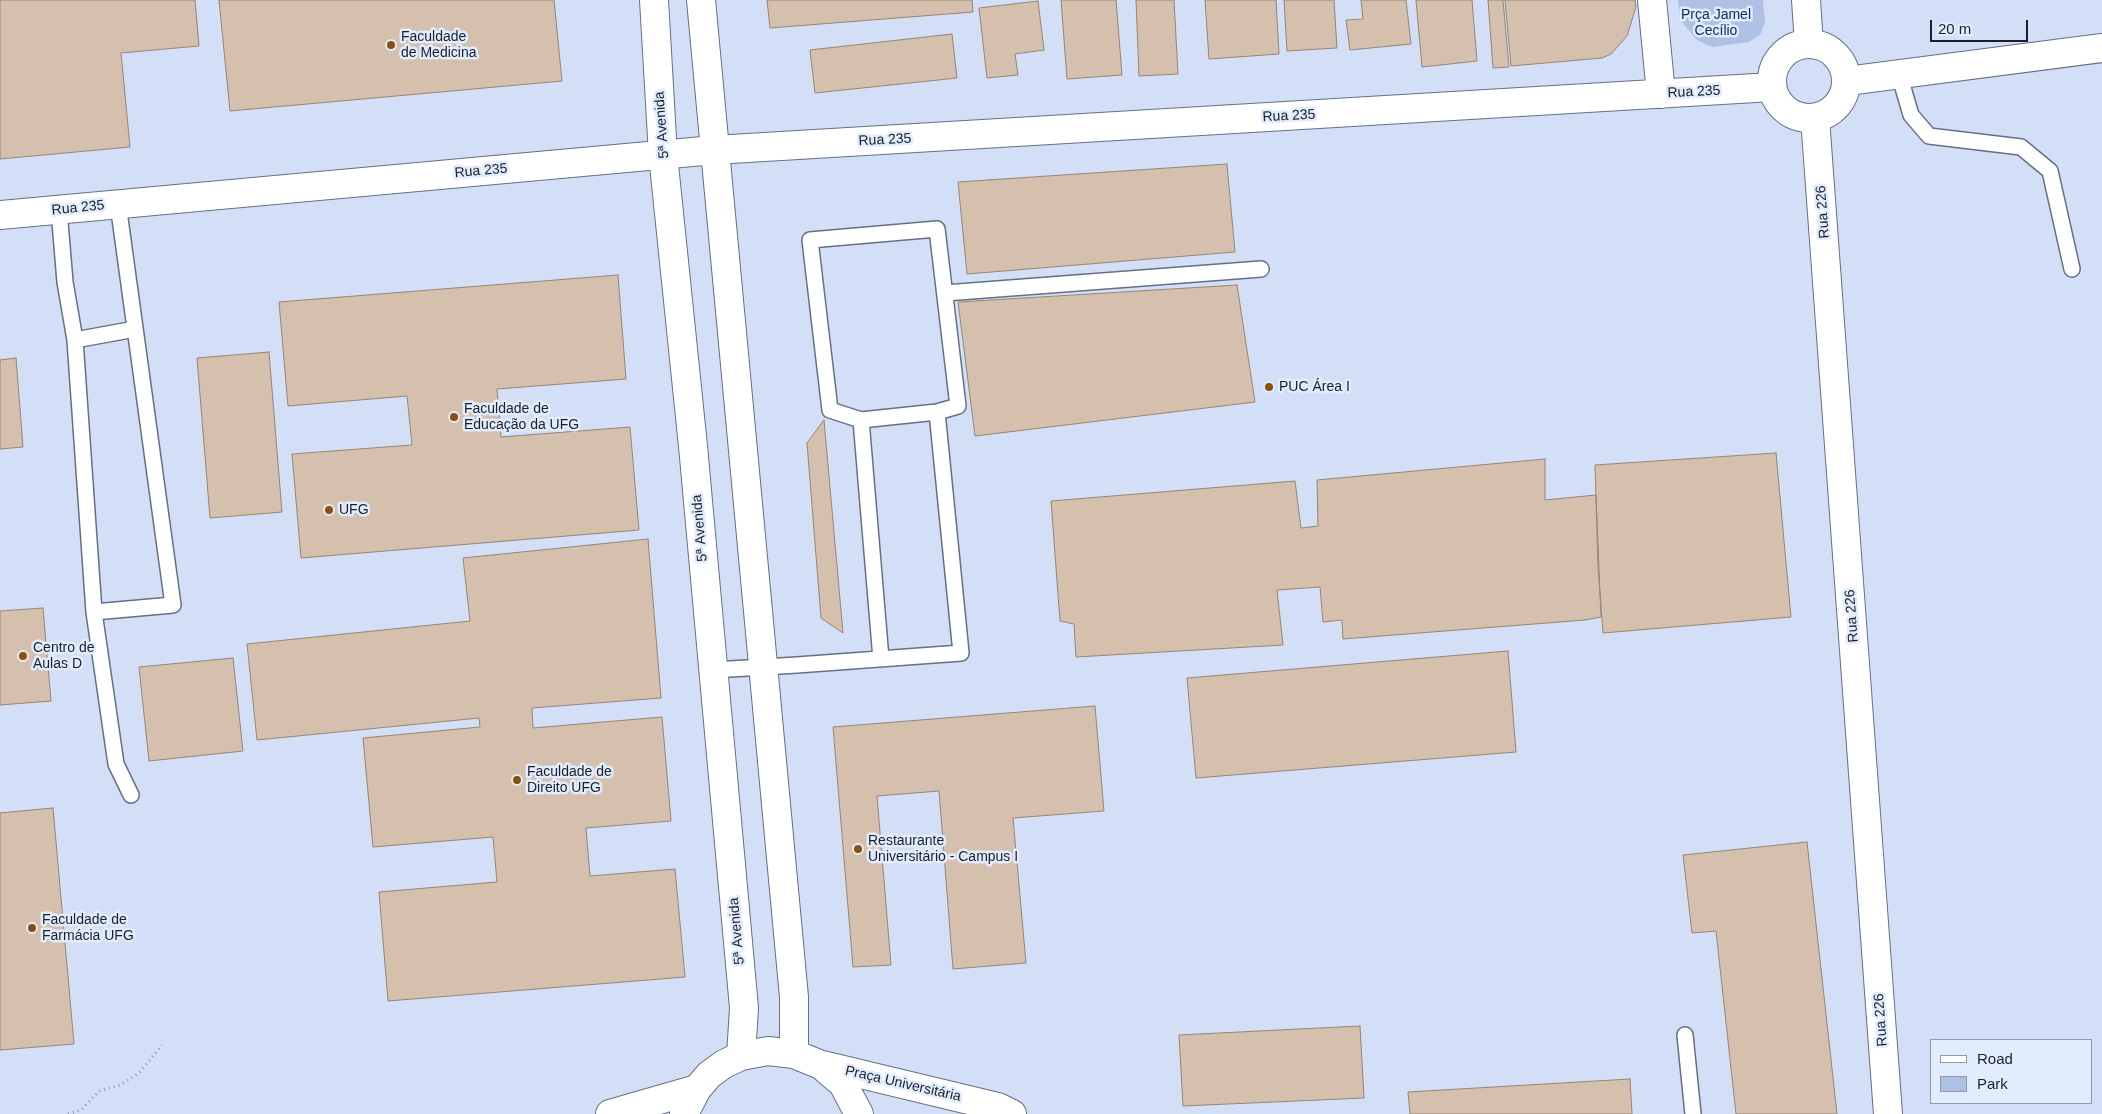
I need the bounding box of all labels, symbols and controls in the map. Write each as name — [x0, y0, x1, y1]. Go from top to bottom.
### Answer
park label: Prça Jamel Cecílio — [1681, 7, 1751, 40]
scale bar — [1932, 10, 2030, 42]
text: 20 m — [1938, 20, 1971, 37]
place label: Faculdade de Medicina — [401, 29, 476, 62]
marker: Faculdade de Medicina — [385, 39, 397, 51]
street label: Rua 235 — [1667, 82, 1721, 102]
street label: 5ª Avenida — [651, 91, 673, 159]
street label: Rua 235 — [1262, 106, 1316, 126]
street label: Rua 235 — [858, 130, 912, 150]
street label: Rua 235 — [454, 160, 508, 182]
street label: Rua 226 — [1813, 185, 1833, 239]
street label: Rua 235 — [51, 197, 105, 219]
place label: PUC Área I — [1279, 379, 1350, 395]
marker: PUC Área I — [1263, 381, 1275, 393]
place label: Faculdade de Educação da UFG — [464, 401, 579, 434]
marker: Faculdade de Educação da UFG — [448, 411, 460, 423]
street label: 5ª Avenida — [689, 494, 711, 562]
place label: UFG — [339, 502, 369, 518]
marker: UFG — [323, 504, 335, 516]
street label: Rua 226 — [1842, 589, 1862, 643]
place label: Centro de Aulas D — [33, 640, 94, 672]
marker: Centro de Aulas D — [17, 650, 29, 662]
place label: Faculdade de Direito UFG — [527, 764, 612, 796]
marker: Faculdade de Direito UFG — [511, 774, 523, 786]
place label: Restaurante Universitário - Campus I — [868, 833, 1018, 866]
marker: Restaurante Universitário - Campus I — [852, 843, 864, 855]
street label: 5ª Avenida — [726, 897, 748, 965]
place label: Faculdade de Farmácia UFG — [42, 912, 134, 944]
marker: Faculdade de Farmácia UFG — [26, 922, 38, 934]
street label: Rua 226 — [1871, 993, 1891, 1047]
legend — [1930, 1039, 2092, 1104]
text: Road — [1977, 1050, 2013, 1067]
street label: Praça Universitária — [843, 1063, 963, 1105]
text: Park — [1977, 1075, 2008, 1092]

